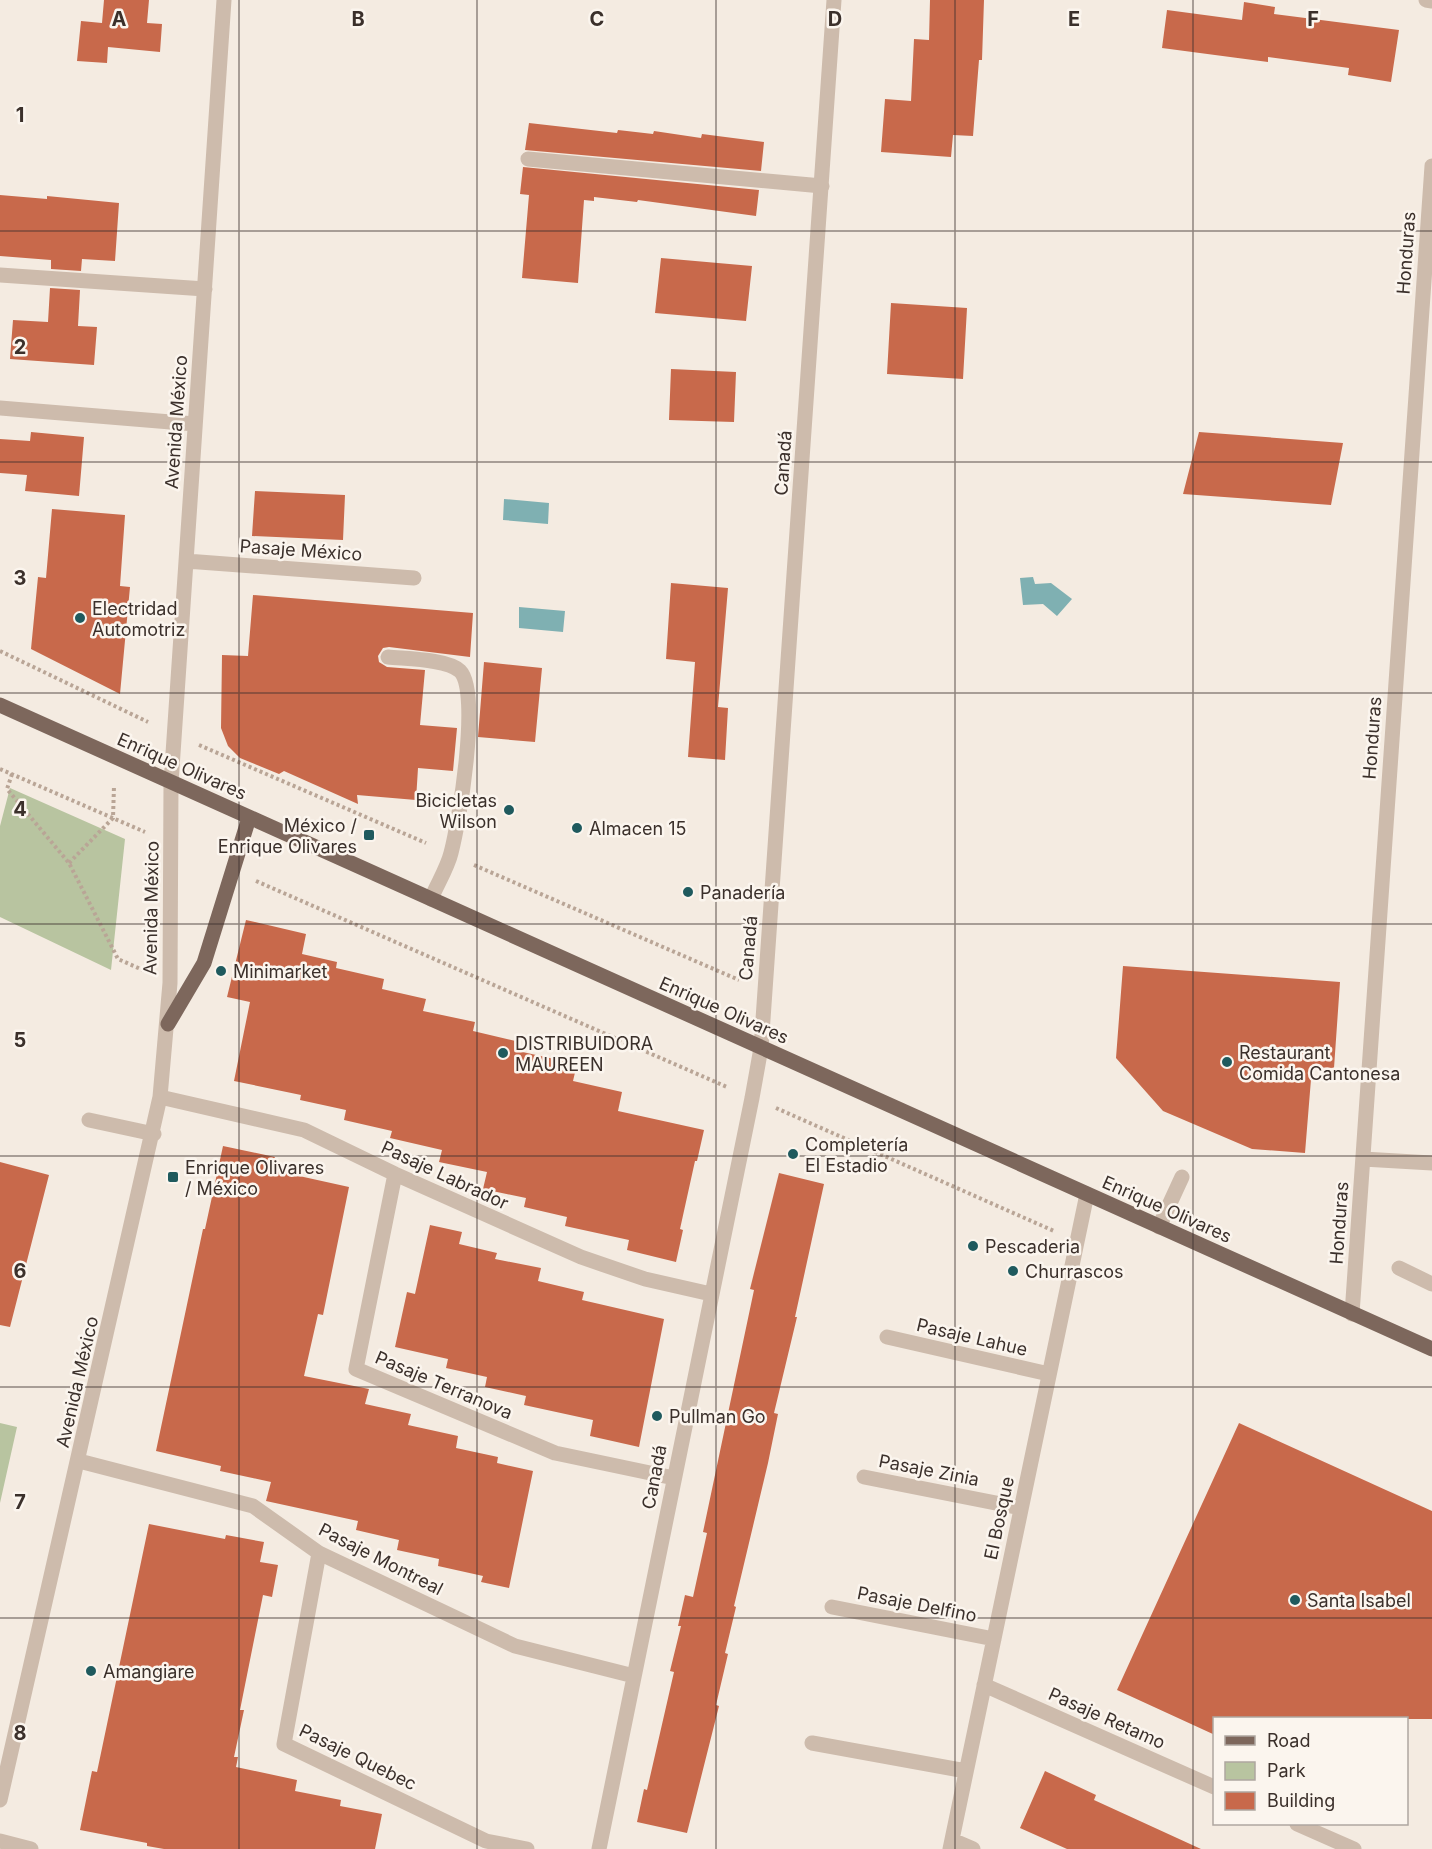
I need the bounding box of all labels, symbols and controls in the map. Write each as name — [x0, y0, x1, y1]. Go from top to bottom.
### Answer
text: A — [112, 7, 127, 31]
text: B — [351, 7, 365, 31]
text: C — [590, 7, 604, 31]
text: D — [828, 7, 842, 31]
text: E — [1068, 7, 1080, 31]
text: F — [1307, 7, 1319, 31]
text: 1 — [16, 103, 24, 127]
street label: Honduras — [1393, 211, 1419, 295]
text: 2 — [14, 335, 26, 359]
street label: Avenida México — [161, 354, 191, 490]
street label: Canadá — [770, 430, 796, 496]
street label: Pasaje México — [239, 535, 363, 565]
text: 3 — [14, 566, 26, 590]
place label: Electridad Automotriz — [92, 598, 185, 640]
marker: Electridad Automotriz — [73, 611, 87, 625]
street label: Honduras — [1359, 696, 1385, 780]
street label: Enrique Olivares — [114, 728, 250, 804]
place label: Bicicletas Wilson — [415, 790, 497, 832]
text: 4 — [13, 797, 27, 821]
marker: Bicicletas Wilson — [502, 803, 516, 817]
place label: México / Enrique Olivares — [218, 815, 358, 857]
place label: Almacen 15 — [589, 818, 686, 839]
marker: Almacen 15 — [570, 821, 584, 835]
marker: México / Enrique Olivares — [362, 828, 376, 842]
street label: Avenida México — [139, 841, 163, 975]
place label: Panadería — [700, 882, 785, 903]
marker: Panadería — [681, 885, 695, 899]
street label: Canadá — [735, 915, 761, 981]
place label: Minimarket — [233, 961, 328, 982]
marker: Minimarket — [214, 964, 228, 978]
street label: Enrique Olivares — [656, 972, 792, 1048]
text: 5 — [14, 1028, 26, 1052]
place label: DISTRIBUIDORA MAUREEN — [515, 1033, 653, 1075]
place label: Restaurant Comida Cantonesa — [1239, 1042, 1400, 1084]
marker: DISTRIBUIDORA MAUREEN — [496, 1046, 510, 1060]
marker: Restaurant Comida Cantonesa — [1220, 1055, 1234, 1069]
place label: Completería El Estadio — [805, 1134, 908, 1176]
street label: Pasaje Labrador — [378, 1136, 512, 1214]
marker: Completería El Estadio — [786, 1147, 800, 1161]
place label: Enrique Olivares / México — [185, 1157, 324, 1199]
marker: Enrique Olivares / México — [166, 1170, 180, 1184]
street label: Enrique Olivares — [1099, 1171, 1235, 1247]
street label: Honduras — [1326, 1181, 1352, 1265]
place label: Pescaderia — [985, 1236, 1080, 1257]
marker: Pescaderia — [966, 1239, 980, 1253]
text: 6 — [14, 1259, 27, 1283]
place label: Churrascos — [1025, 1261, 1123, 1282]
marker: Churrascos — [1006, 1264, 1020, 1278]
street label: Avenida México — [52, 1314, 102, 1450]
street label: Pasaje Lahue — [914, 1314, 1030, 1360]
street label: Pasaje Terranova — [372, 1347, 516, 1423]
place label: Pullman Go — [669, 1406, 766, 1427]
marker: Pullman Go — [650, 1409, 664, 1423]
street label: Canadá — [637, 1443, 671, 1511]
street label: Pasaje Zinia — [877, 1450, 981, 1490]
street label: El Bosque — [980, 1474, 1018, 1562]
text: 7 — [14, 1490, 26, 1514]
street label: Pasaje Montreal — [315, 1519, 447, 1599]
street label: Pasaje Delfino — [855, 1582, 979, 1626]
place label: Santa Isabel — [1307, 1590, 1411, 1611]
marker: Santa Isabel — [1288, 1593, 1302, 1607]
place label: Amangiare — [103, 1661, 194, 1682]
marker: Amangiare — [84, 1664, 98, 1678]
street label: Pasaje Retamo — [1045, 1683, 1169, 1753]
legend — [1213, 1717, 1408, 1825]
street label: Pasaje Quebec — [296, 1720, 420, 1794]
text: 8 — [13, 1721, 27, 1745]
text: Road — [1267, 1730, 1310, 1751]
text: Park — [1267, 1760, 1306, 1781]
text: Building — [1267, 1790, 1335, 1811]

